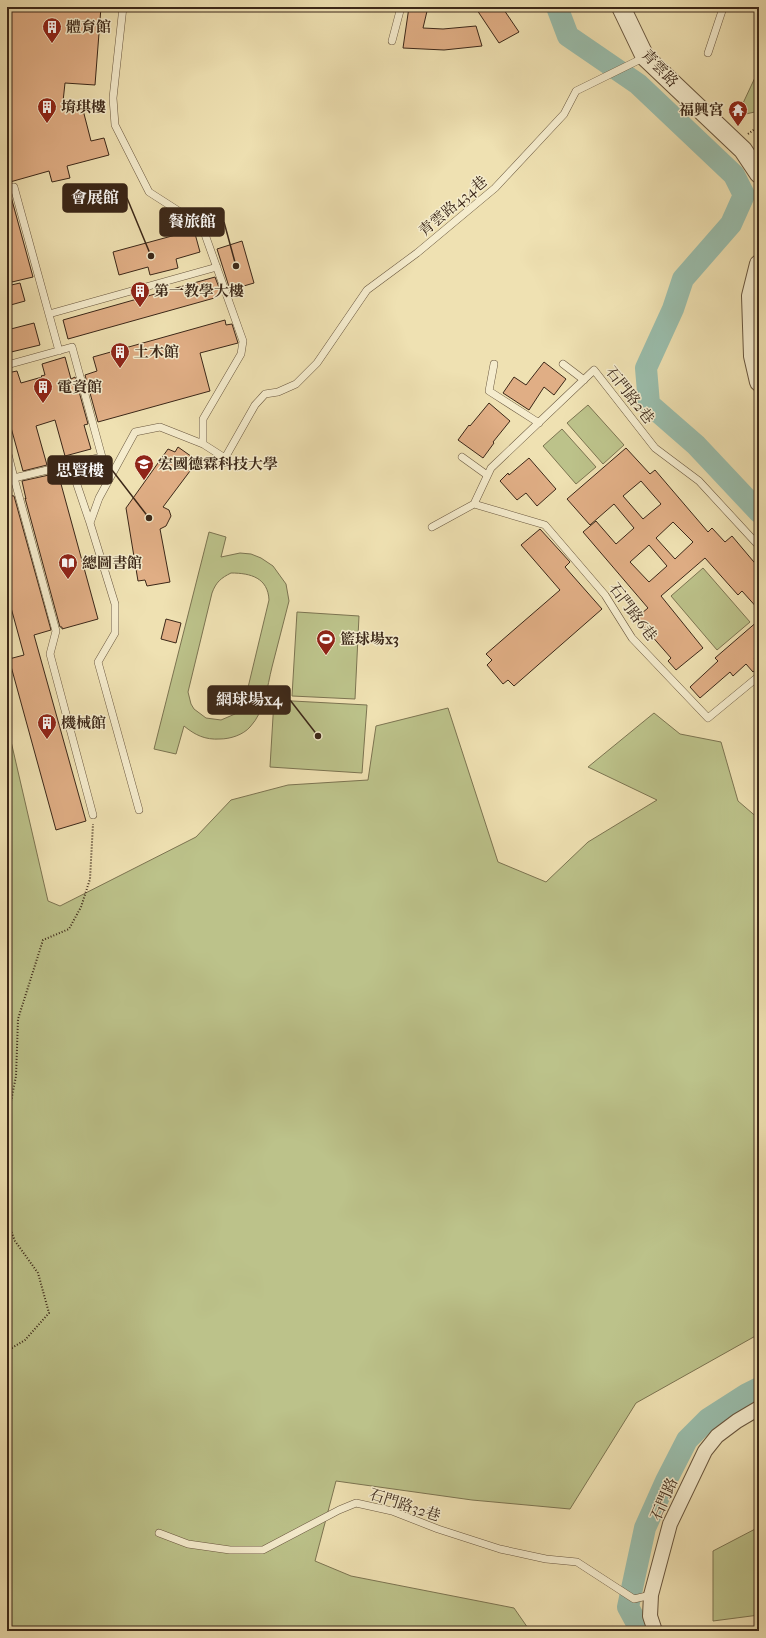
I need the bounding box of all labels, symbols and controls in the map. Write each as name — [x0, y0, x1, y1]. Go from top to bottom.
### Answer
building icon: 體育館 — [41, 16, 63, 44]
place label: 體育館 — [66, 18, 111, 36]
street label: 青雲路 — [638, 45, 682, 91]
building icon: 堉琪樓 — [36, 96, 58, 124]
place label: 堉琪樓 — [61, 98, 106, 116]
temple icon: 福興宮 — [727, 99, 749, 127]
place label: 福興宮 — [679, 101, 724, 119]
street label: 青雲路434巷 — [415, 172, 491, 240]
callout: 會展館 — [63, 184, 127, 212]
text: 會展館 — [71, 188, 119, 207]
callout: 餐旅館 — [160, 208, 224, 236]
text: 餐旅館 — [168, 212, 216, 231]
building icon: 第一教學大樓 — [129, 280, 151, 308]
place label: 第一教學大樓 — [154, 282, 244, 300]
building icon: 土木館 — [109, 341, 131, 369]
place label: 土木館 — [134, 343, 179, 361]
street label: 石門路2巷 — [602, 363, 658, 427]
building icon: 電資館 — [32, 376, 54, 404]
place label: 電資館 — [57, 378, 102, 396]
school or university icon: 宏國德霖科技大學 — [133, 453, 155, 481]
place label: 宏國德霖科技大學 — [158, 455, 278, 473]
callout: 思賢樓 — [48, 456, 112, 484]
text: 思賢樓 — [56, 461, 104, 480]
library icon: 總圖書館 — [57, 552, 79, 580]
place label: 總圖書館 — [82, 554, 142, 572]
street label: 石門路6巷 — [605, 579, 661, 645]
sports icon: 籃球場x3 — [315, 628, 337, 656]
place label: 籃球場x3 — [340, 630, 399, 648]
callout: 網球場x4 — [208, 686, 290, 714]
text: 網球場x4 — [216, 690, 283, 710]
building icon: 機械館 — [36, 712, 58, 740]
place label: 機械館 — [61, 714, 106, 732]
street label: 石門路 — [647, 1475, 681, 1523]
street label: 石門路32巷 — [367, 1485, 443, 1525]

